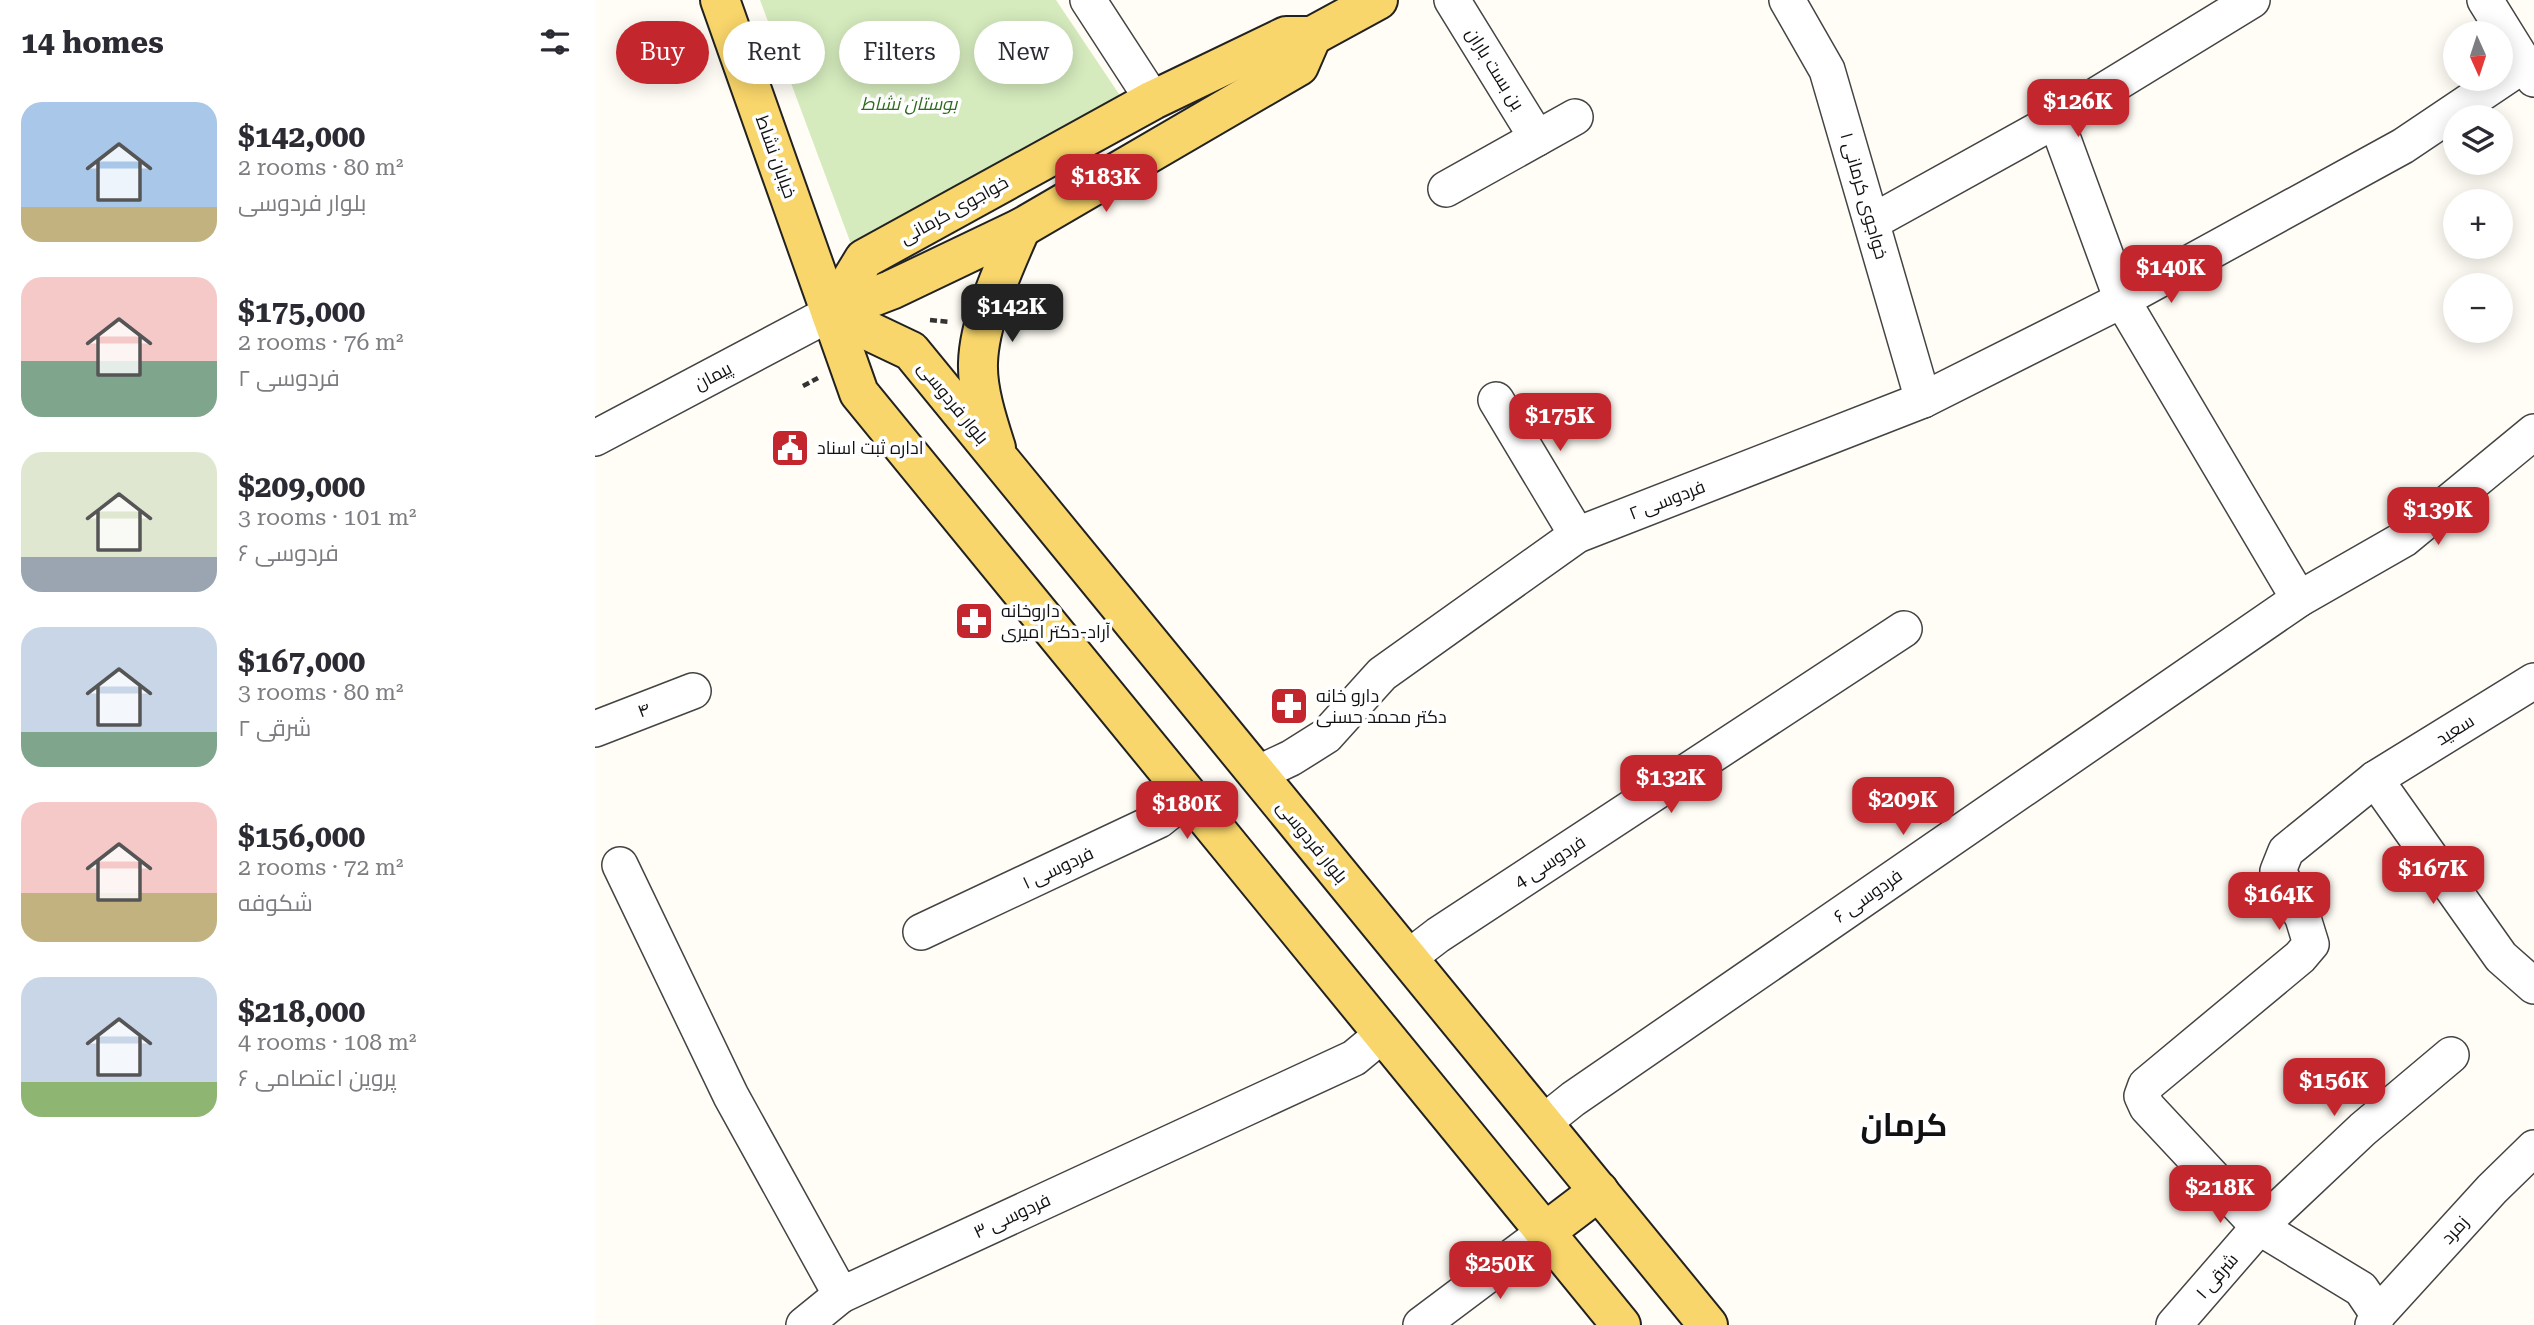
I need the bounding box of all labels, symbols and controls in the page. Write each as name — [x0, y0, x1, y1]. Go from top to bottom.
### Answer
chip: Buy — [616, 21, 709, 84]
chip: Rent — [723, 21, 825, 84]
chip: Filters — [839, 21, 960, 84]
chip: New — [974, 21, 1073, 84]
north arrow — [2443, 21, 2513, 91]
map controls — [2443, 21, 2513, 343]
icon: filters — [536, 23, 574, 61]
street label: بن بست باران — [1461, 24, 1529, 114]
text: 14 homes — [21, 25, 164, 60]
pin: $126K — [2029, 80, 2127, 139]
text: $126K — [2043, 88, 2113, 115]
park label: بوستان نشاط — [861, 93, 958, 115]
button: layers — [2443, 105, 2513, 175]
street label: خیابان نشاط — [751, 113, 801, 201]
text: $142,000 — [238, 119, 365, 154]
icon: home — [77, 130, 161, 214]
street label: خواجوی کرمانی ۱ — [1835, 130, 1893, 262]
text: 2 rooms · 80 m² — [238, 154, 404, 181]
pin: $183K — [1057, 154, 1155, 214]
text: $183K — [1071, 163, 1141, 190]
street label: خواجوی کرمانی — [896, 171, 1012, 249]
button: + — [2443, 189, 2513, 259]
text: بلوار فردوسی — [238, 190, 366, 217]
pin: $140K — [2122, 246, 2220, 305]
text: $140K — [2136, 254, 2206, 281]
button: − — [2443, 273, 2513, 343]
pin: $142K — [963, 284, 1061, 344]
text: $142K — [977, 293, 1047, 320]
text: $175,000 — [238, 294, 365, 329]
icon: home — [77, 305, 161, 389]
text: 2 rooms · 76 m² — [238, 329, 404, 356]
street label: پیمان — [690, 357, 736, 396]
street label: بلوار فردوسی — [913, 357, 993, 449]
text: فردوسی ۲ — [238, 365, 340, 392]
pin: $175K — [1511, 393, 1609, 453]
text: $175K — [1525, 402, 1595, 429]
public building icon: اداره ثبت اسناد — [769, 427, 811, 469]
place label: اداره ثبت اسناد — [817, 437, 924, 459]
text: $209,000 — [238, 469, 365, 504]
street label: فردوسی ۲ — [1626, 475, 1708, 525]
icon: home — [77, 480, 161, 564]
pin: $139K — [2389, 488, 2487, 547]
text: $139K — [2403, 496, 2473, 523]
text: 3 rooms · 101 m² — [238, 504, 416, 531]
text: فردوسی ۶ — [238, 540, 339, 567]
pharmacy icon: داروخانه آراد-دکتر امیری — [953, 600, 995, 642]
place label: داروخانه آراد-دکتر امیری — [1001, 600, 1111, 643]
text: $167,000 — [238, 644, 365, 679]
icon: home — [77, 655, 161, 739]
text: 3 rooms · 80 m² — [238, 679, 404, 706]
pharmacy icon: دارو خانه دکتر محمد حسنی — [1268, 685, 1310, 727]
place label: دارو خانه دکتر محمد حسنی — [1316, 685, 1447, 728]
street label: ۴ — [634, 698, 653, 721]
street label: سعید — [2432, 710, 2478, 749]
text: شرقی ۲ — [238, 715, 311, 742]
pin: $132K — [1622, 756, 1720, 815]
text: $132K — [1636, 764, 1706, 791]
pin: $209K — [1854, 778, 1952, 837]
pin: $180K — [1138, 782, 1236, 841]
text: $209K — [1868, 786, 1938, 813]
text: $180K — [1152, 790, 1222, 817]
street label: بلوار فردوسی — [1272, 796, 1352, 888]
text: $156,000 — [238, 819, 365, 854]
icon: home — [77, 830, 161, 914]
street label: فردوسی 4 — [1510, 831, 1590, 893]
street label: فردوسی ۱ — [1019, 842, 1097, 894]
pin: $167K — [2384, 846, 2482, 906]
text: 2 rooms · 72 m² — [238, 854, 404, 881]
text: $167K — [2398, 855, 2468, 882]
street label: فردوسی ۶ — [1829, 864, 1907, 928]
pin: $164K — [2230, 872, 2328, 932]
text: $164K — [2244, 881, 2314, 908]
text: شکوفه — [238, 890, 313, 917]
text: $218,000 — [238, 994, 365, 1029]
icon: home — [77, 1005, 161, 1089]
text: 4 rooms · 108 m² — [238, 1029, 416, 1056]
pin: $156K — [2285, 1058, 2383, 1118]
text: پروین اعتصامی ۶ — [238, 1065, 397, 1092]
text: $156K — [2299, 1067, 2369, 1094]
district label: کرمان — [1860, 1106, 1948, 1144]
pin: $218K — [2171, 1166, 2269, 1225]
text: $218K — [2185, 1174, 2255, 1201]
street label: فردوسی ۳ — [970, 1189, 1054, 1243]
street label: زمرد — [2437, 1211, 2473, 1249]
pin: $250K — [1451, 1242, 1549, 1301]
street label: شرقی ۱ — [2191, 1249, 2243, 1303]
text: $250K — [1465, 1250, 1535, 1277]

